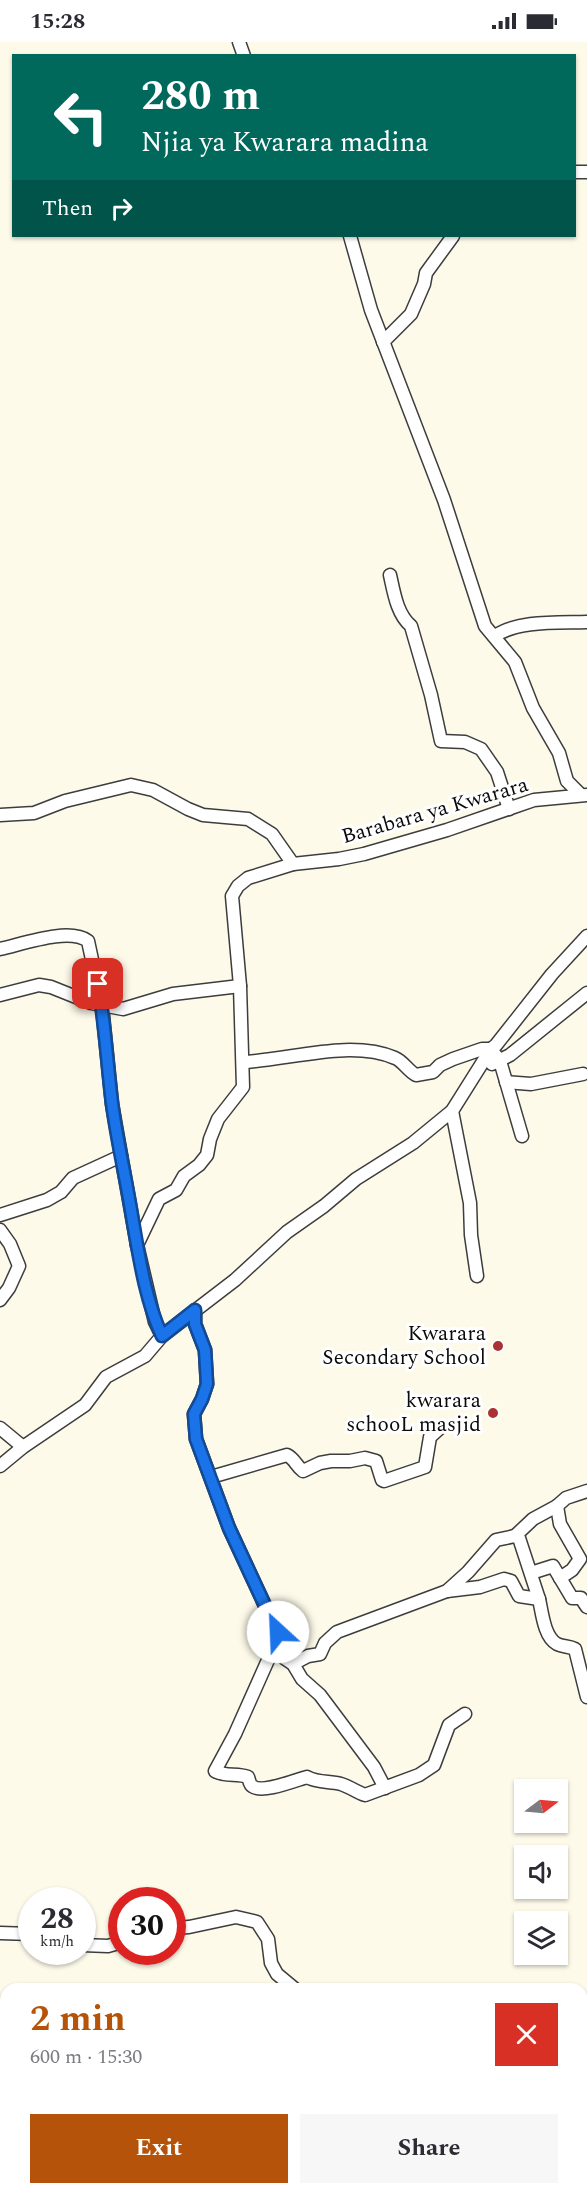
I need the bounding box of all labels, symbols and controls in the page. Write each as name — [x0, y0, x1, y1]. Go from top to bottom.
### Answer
text: 15:28 — [30, 5, 85, 38]
text: 280 m — [141, 65, 260, 128]
icon: left — [42, 78, 120, 156]
text: Njia ya Kwarara madina — [141, 122, 429, 164]
text: Then — [42, 192, 93, 225]
icon: right — [105, 192, 138, 225]
street label: Barabara ya Kwarara — [338, 769, 533, 853]
pin — [72, 958, 123, 1009]
icon: arrive — [81, 967, 114, 1000]
place label: Kwarara Secondary School — [322, 1318, 487, 1374]
marker: Kwarara Secondary School — [491, 1339, 505, 1353]
place label: kwarara schooL masjid — [346, 1385, 482, 1441]
marker: kwarara schooL masjid — [486, 1406, 500, 1420]
position arrow — [246, 1600, 310, 1664]
north arrow — [514, 1779, 568, 1833]
map controls — [514, 1779, 568, 1965]
button: sound — [514, 1845, 568, 1899]
speed limit sign: 30 — [108, 1887, 186, 1965]
text: 28 — [40, 1896, 74, 1942]
button: layers — [514, 1911, 568, 1965]
text: km/h — [40, 1930, 74, 1953]
text: 2 min — [30, 1992, 126, 2047]
button: close — [495, 2003, 558, 2066]
text: 600 m · 15:30 — [30, 2042, 142, 2072]
button: Exit — [30, 2114, 288, 2183]
button: Share — [300, 2114, 558, 2183]

